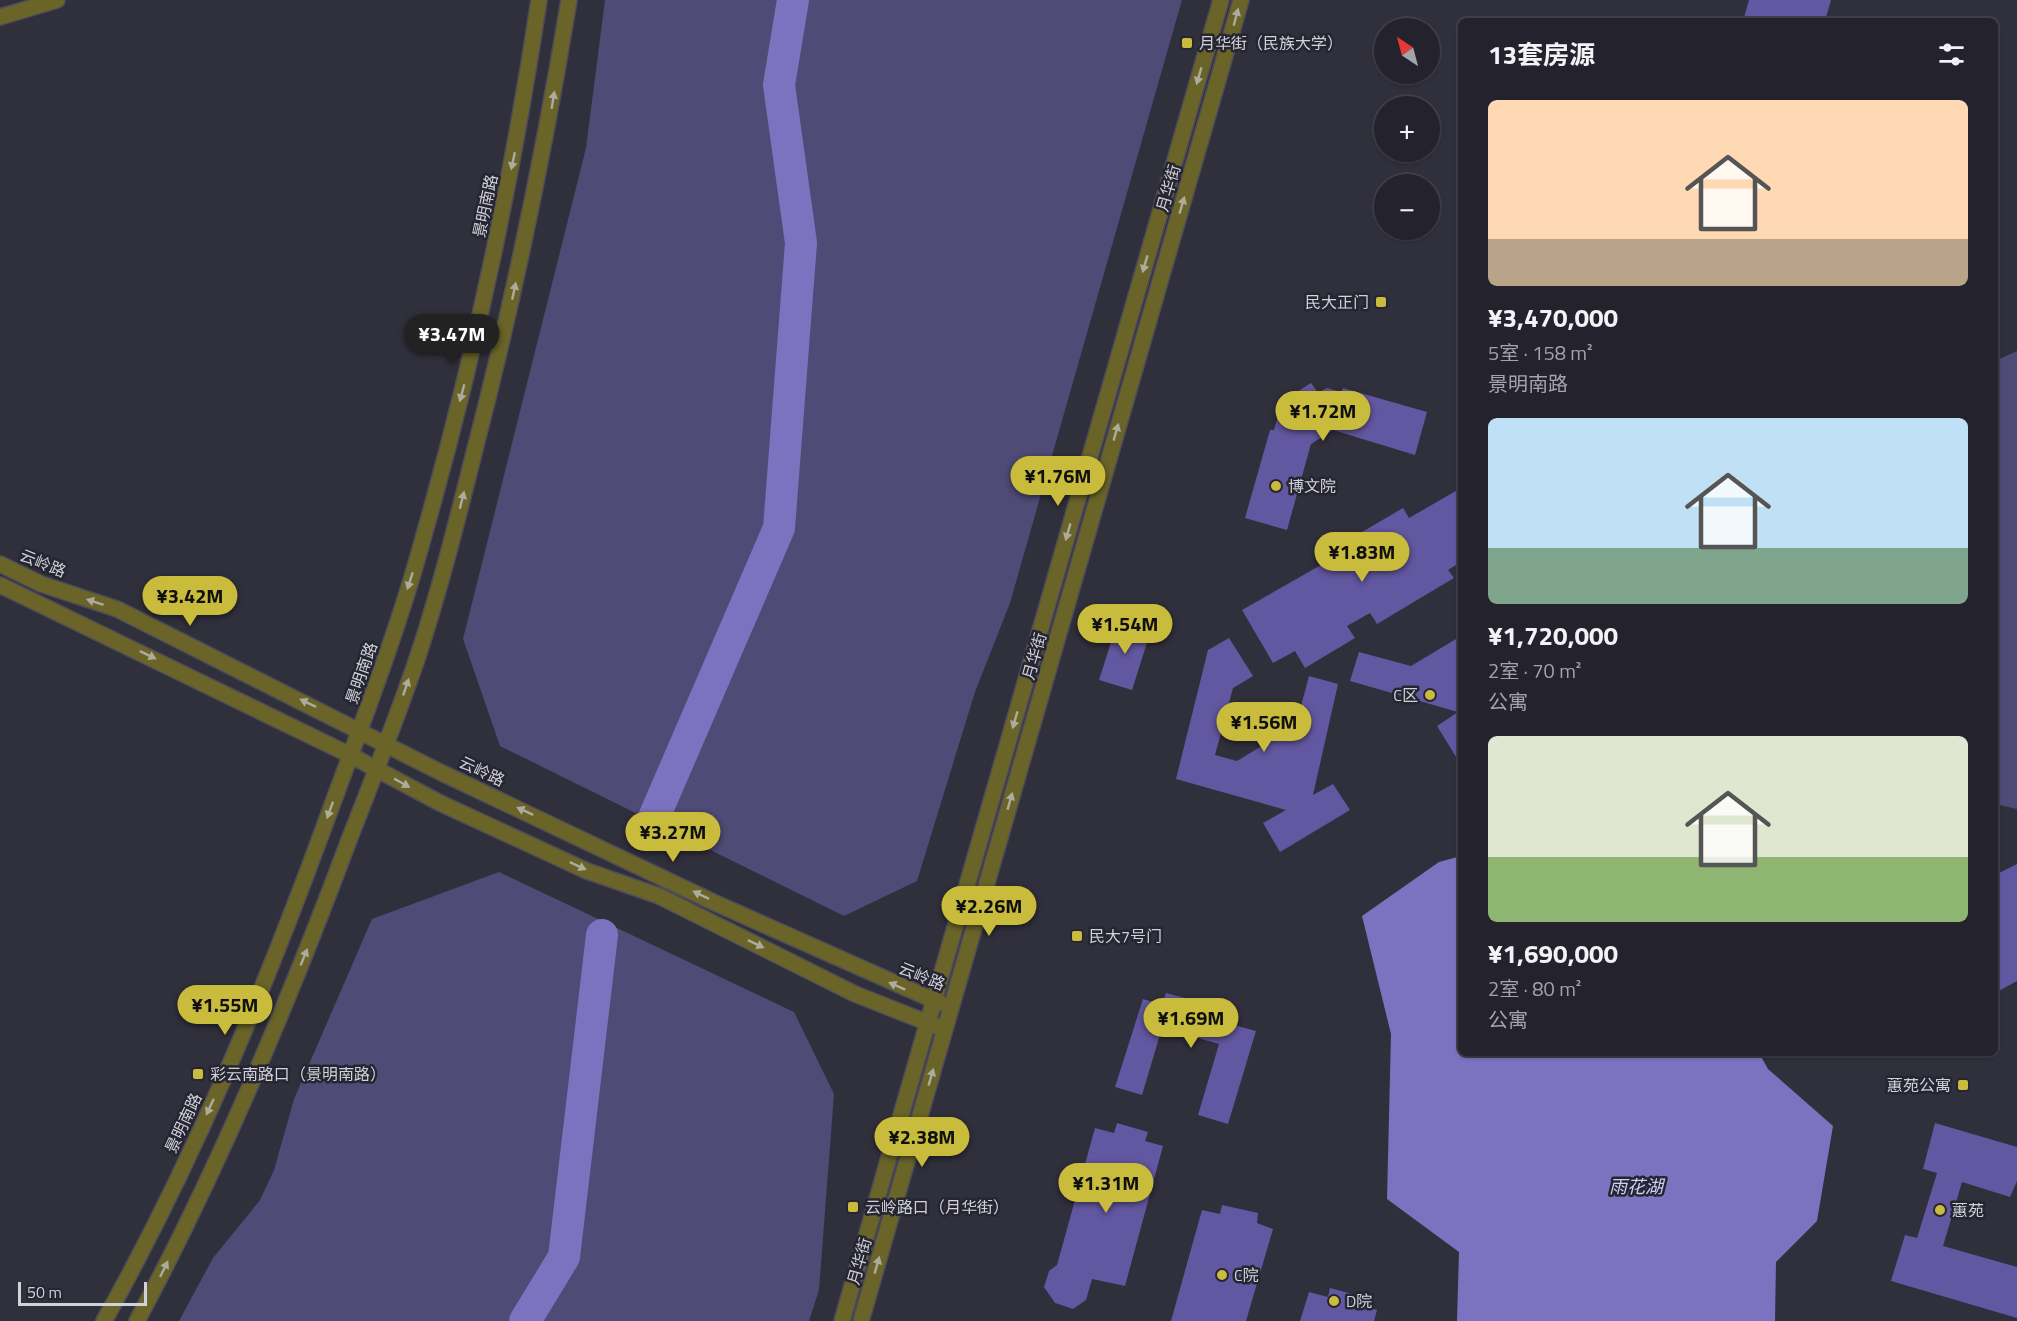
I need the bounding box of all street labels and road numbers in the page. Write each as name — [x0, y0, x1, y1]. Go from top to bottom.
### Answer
street label: 月华街 — [1150, 162, 1186, 214]
street label: 景明南路 — [467, 172, 503, 240]
street label: 云岭路 — [16, 543, 70, 583]
street label: 月华街 — [1016, 630, 1052, 682]
street label: 景明南路 — [339, 639, 383, 707]
street label: 云岭路 — [455, 750, 509, 792]
street label: 云岭路 — [895, 956, 949, 996]
street label: 景明南路 — [159, 1089, 207, 1157]
street label: 月华街 — [841, 1235, 877, 1287]

